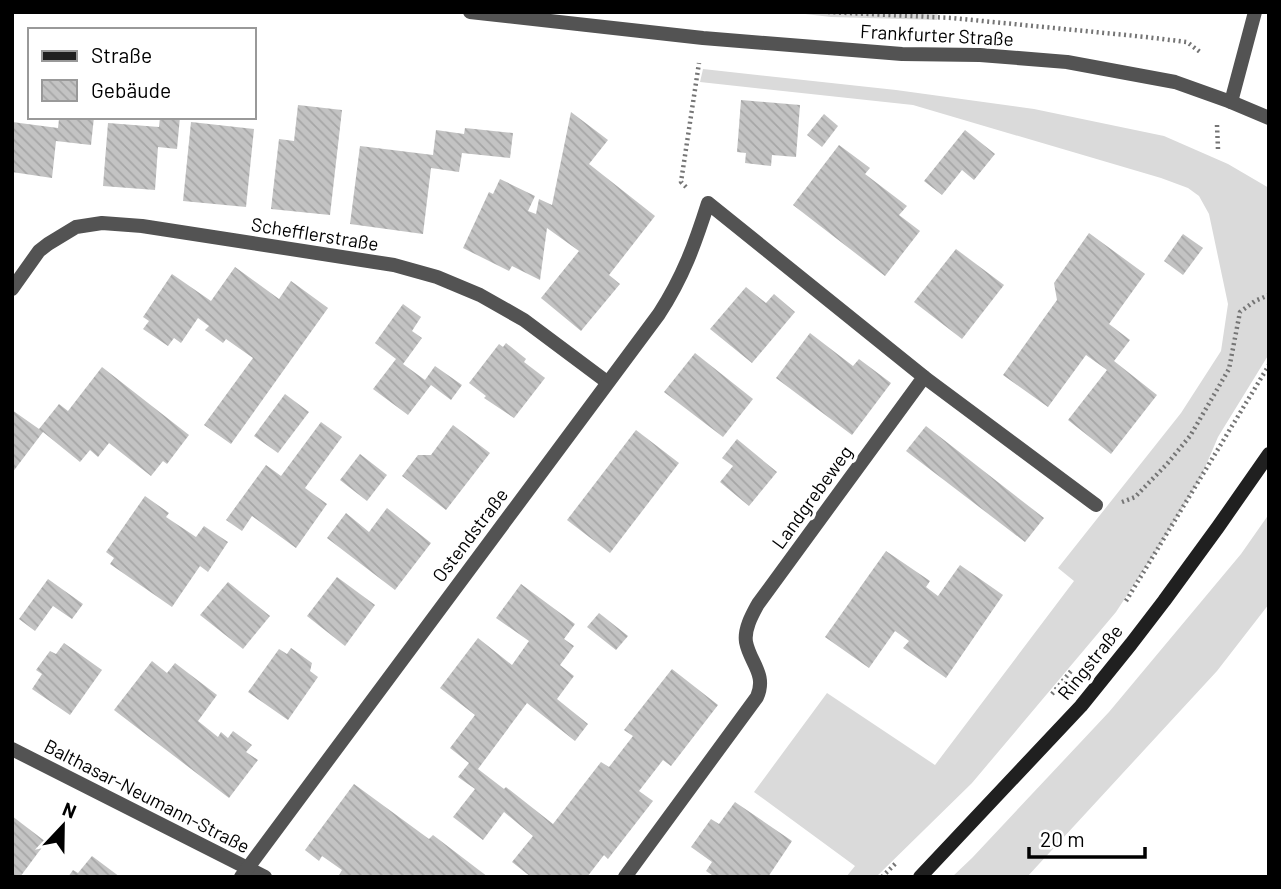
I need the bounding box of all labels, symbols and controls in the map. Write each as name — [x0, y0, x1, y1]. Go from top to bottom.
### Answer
street label: Frankfurter Straße — [860, 19, 1014, 50]
legend — [28, 28, 256, 119]
text: Straße — [91, 42, 152, 67]
text: Gebäude — [91, 77, 171, 102]
street label: Schefflerstraße — [250, 212, 381, 255]
street label: Landgrebeweg — [766, 441, 857, 553]
street label: Ostendstraße — [427, 483, 512, 586]
street label: Ringstraße — [1052, 619, 1127, 704]
street label: Balthasar-Neumann-Straße — [40, 734, 254, 858]
north arrow — [28, 791, 98, 861]
scale bar — [1029, 816, 1144, 860]
text: 20 m — [1040, 826, 1085, 851]

